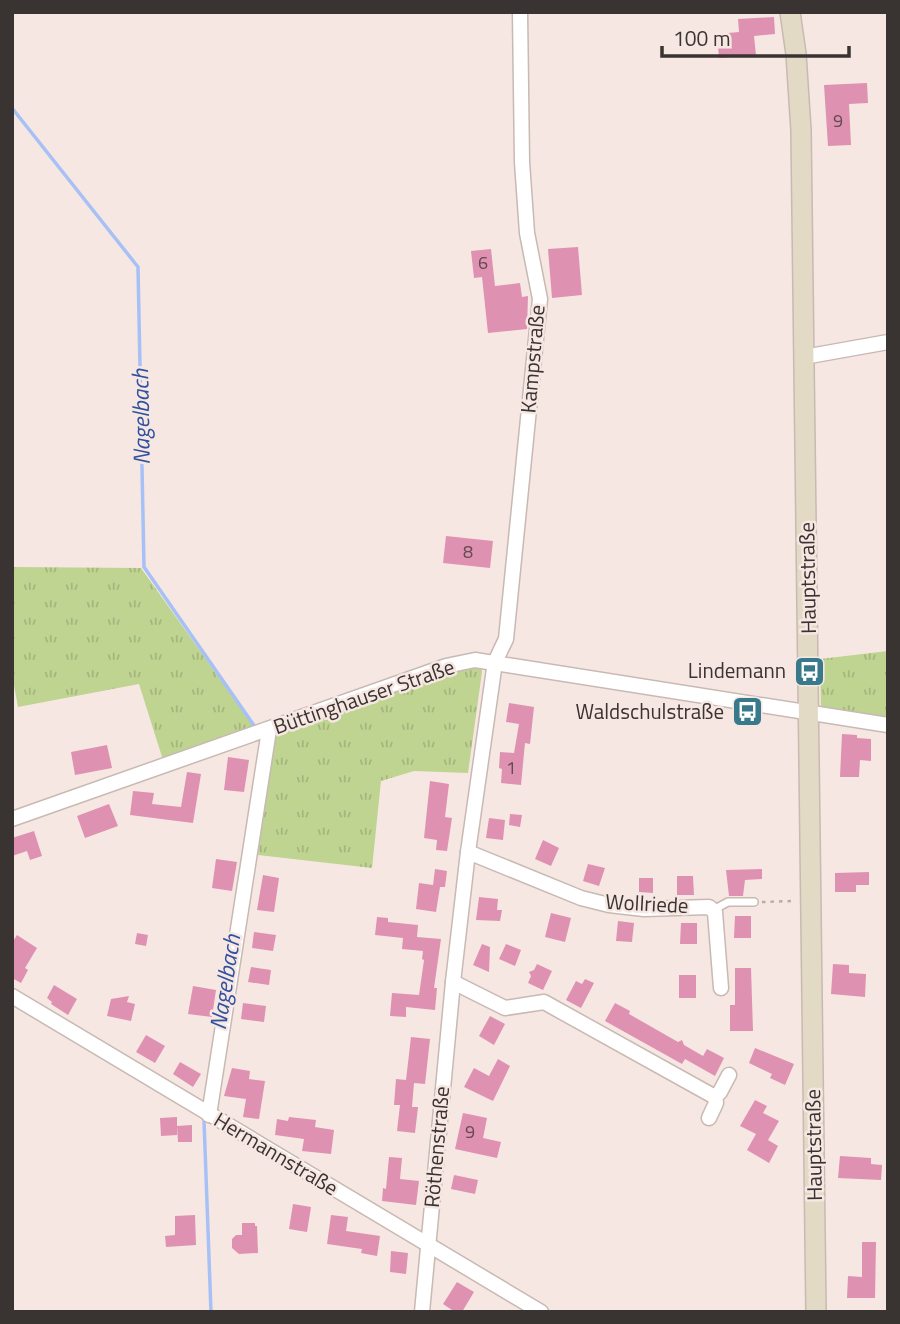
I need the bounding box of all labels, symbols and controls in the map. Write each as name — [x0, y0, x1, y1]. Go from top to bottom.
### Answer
scale bar — [662, 14, 849, 58]
text: 100 m — [673, 22, 730, 54]
house number: 9 — [833, 107, 843, 134]
house number: 6 — [478, 249, 488, 276]
street label: Kampstraße — [511, 303, 553, 414]
water label: Nagelbach — [122, 368, 159, 465]
street label: Hauptstraße — [790, 522, 824, 634]
house number: 8 — [463, 538, 473, 565]
street label: Büttinghauser Straße — [269, 650, 459, 742]
place label: Lindemann — [688, 654, 786, 686]
bus stop icon: Lindemann — [792, 654, 826, 688]
place label: Waldschulstraße — [575, 695, 724, 727]
bus stop icon: Waldschulstraße — [730, 695, 764, 729]
house number: 1 — [506, 754, 516, 781]
street label: Wollriede — [605, 885, 689, 921]
water label: Nagelbach — [200, 931, 249, 1032]
street label: Röthenstraße — [415, 1085, 457, 1209]
street label: Hauptstraße — [796, 1089, 830, 1201]
street label: Hermannstraße — [208, 1103, 345, 1203]
house number: 9 — [465, 1118, 475, 1145]

